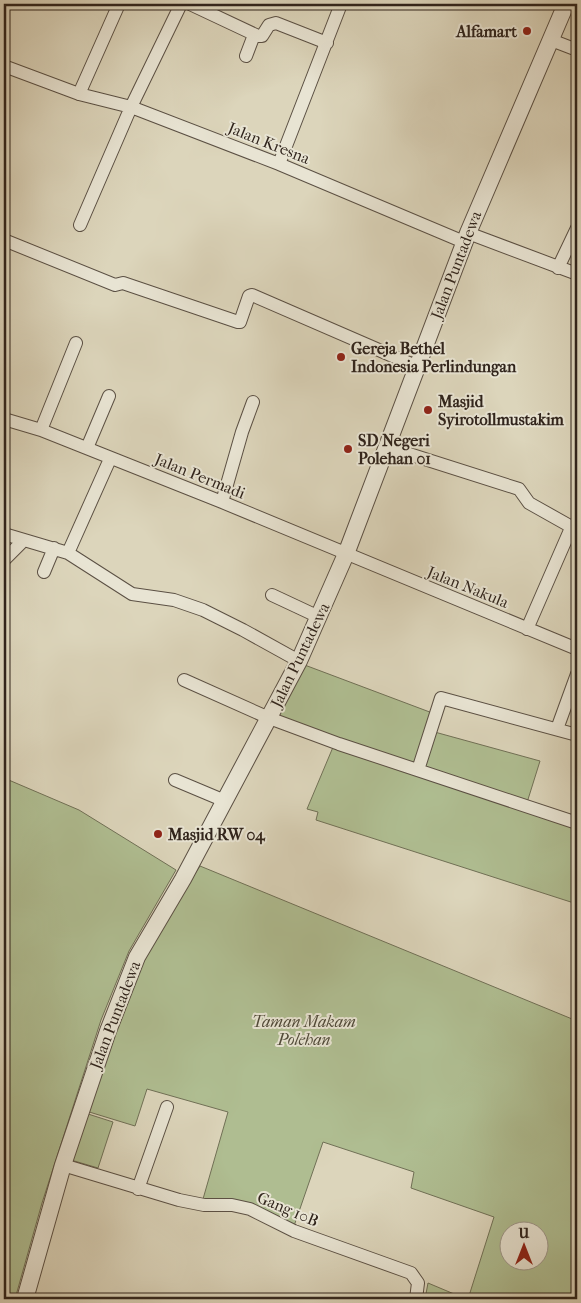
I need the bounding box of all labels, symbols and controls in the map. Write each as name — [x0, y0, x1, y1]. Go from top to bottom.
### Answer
place label: Alfamart — [455, 22, 517, 41]
marker: Alfamart — [521, 25, 533, 37]
street label: Jalan Kresna — [224, 117, 313, 168]
street label: Jalan Puntadewa — [426, 208, 486, 324]
place label: Gereja Bethel Indonesia Perlindungan — [351, 339, 517, 377]
marker: Gereja Bethel Indonesia Perlindungan — [335, 351, 347, 363]
place label: Masjid Syirotollmustakim — [437, 392, 565, 430]
marker: Masjid Syirotollmustakim — [422, 404, 434, 416]
place label: SD Negeri Polehan 01 — [358, 431, 431, 468]
marker: SD Negeri Polehan 01 — [342, 443, 354, 455]
street label: Jalan Permadi — [150, 449, 248, 503]
street label: Jalan Nakula — [423, 561, 512, 612]
street label: Jalan Puntadewa — [266, 599, 334, 712]
place label: Masjid RW 04 — [167, 825, 266, 845]
marker: Masjid RW 04 — [152, 828, 164, 840]
street label: Jalan Puntadewa — [85, 958, 145, 1074]
park label: Taman Makam Polehan — [252, 1012, 356, 1049]
street label: Gang 10B — [254, 1188, 322, 1230]
north arrow — [498, 1220, 548, 1270]
text: U — [518, 1225, 530, 1242]

